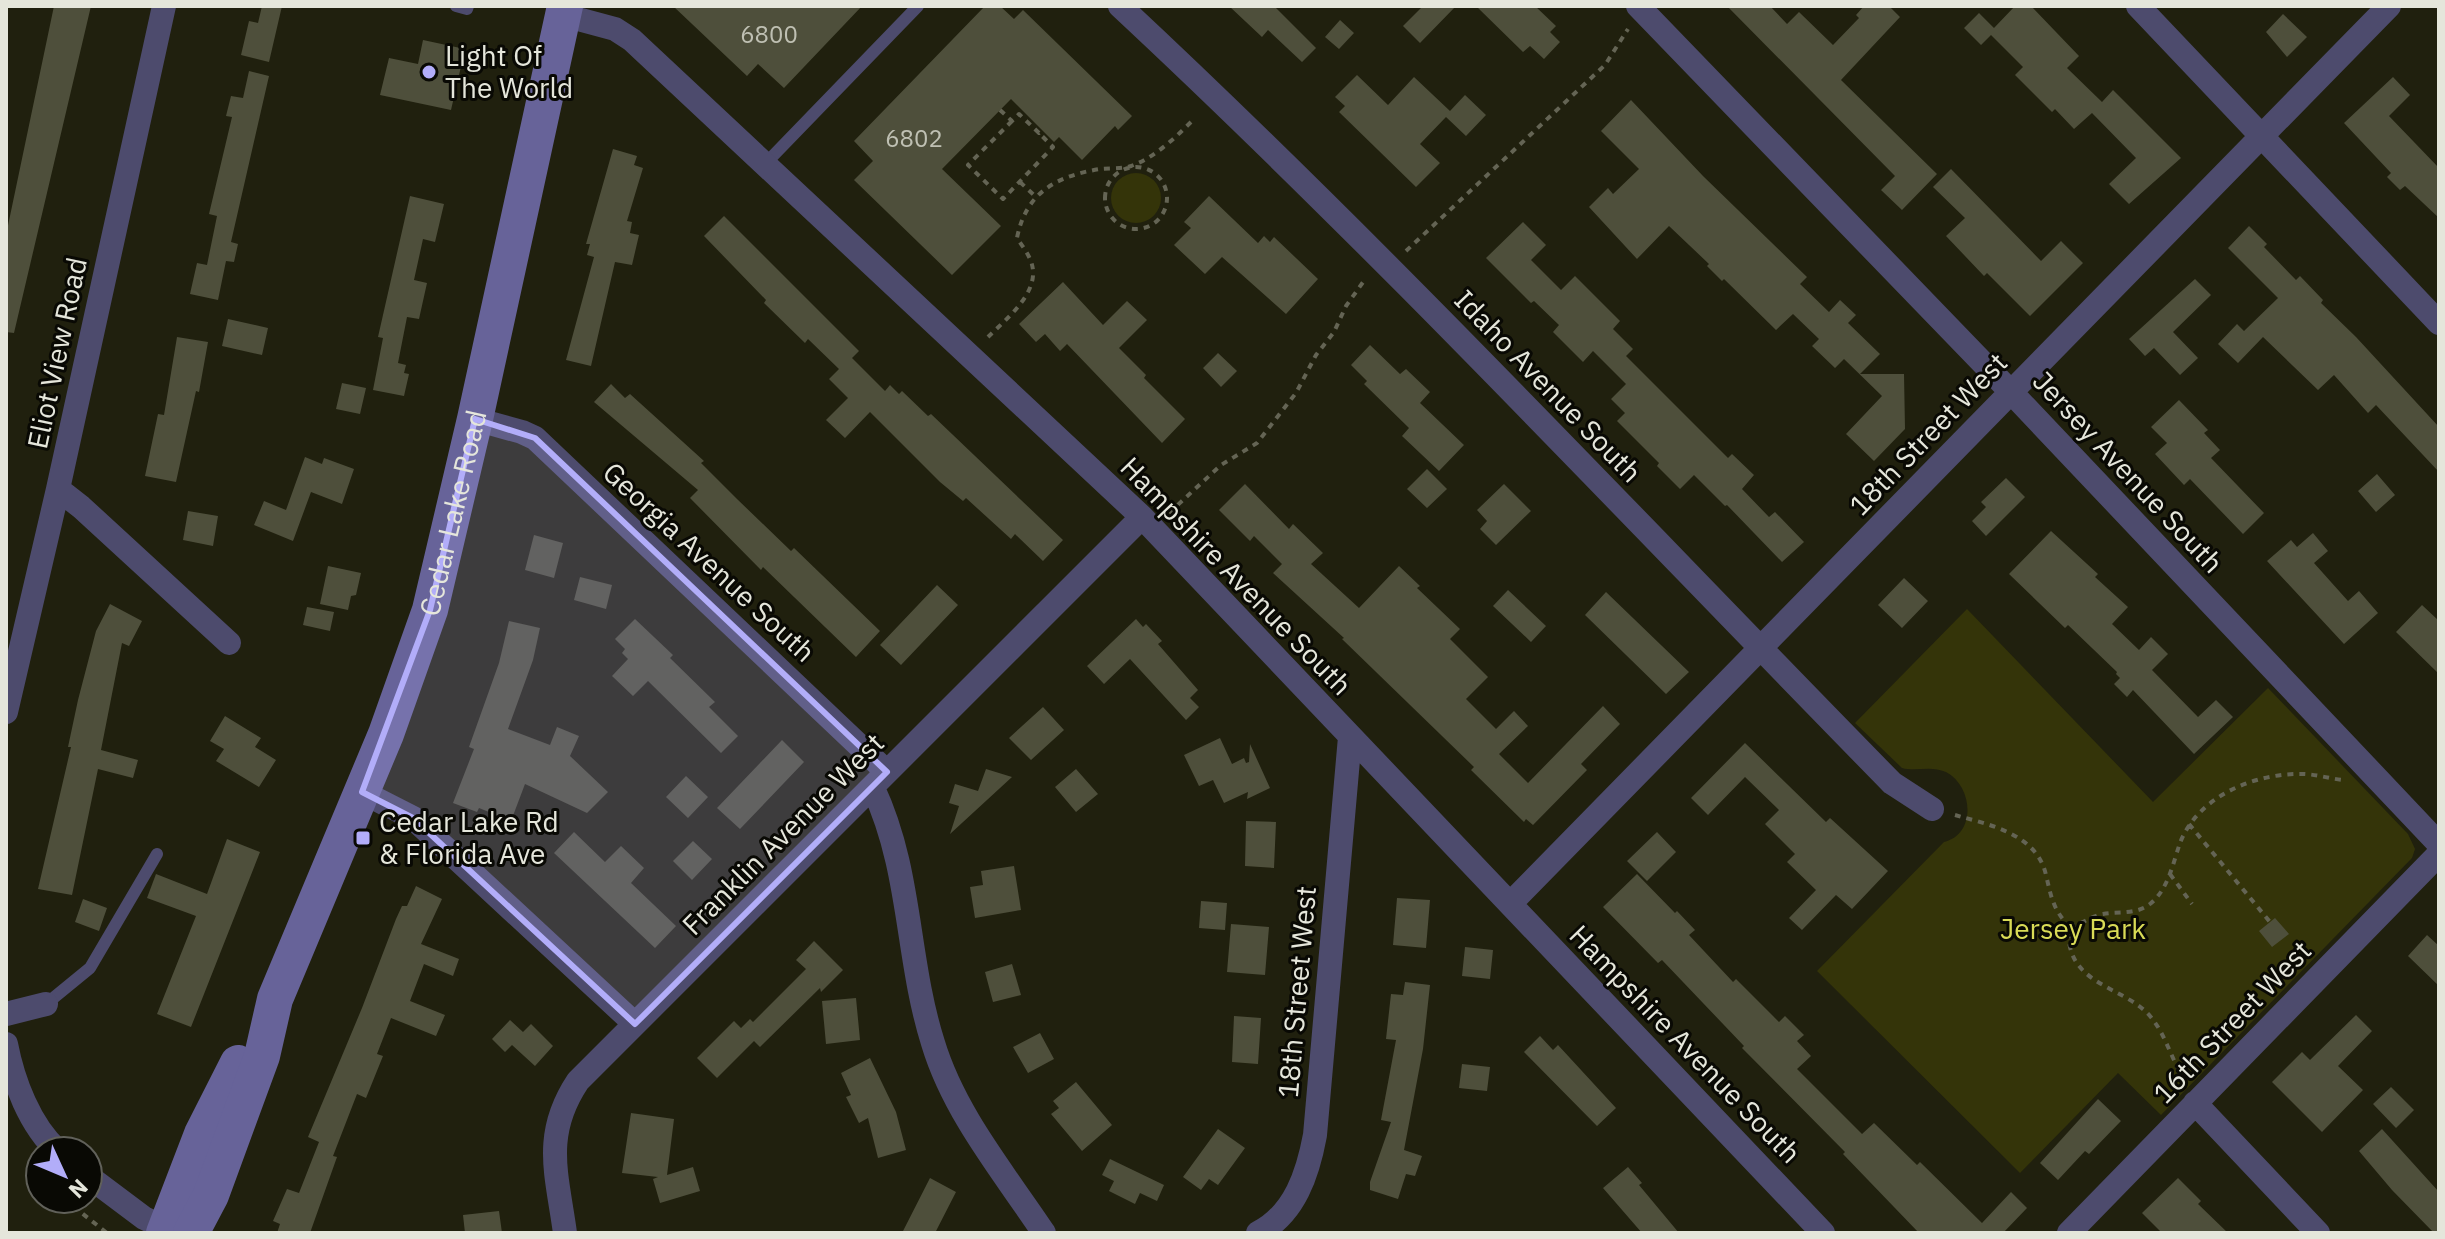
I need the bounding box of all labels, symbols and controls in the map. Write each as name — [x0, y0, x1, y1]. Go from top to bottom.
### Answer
house number: 6800 — [740, 18, 798, 50]
place label: Light Of The World — [445, 37, 573, 106]
marker: Light Of The World — [420, 63, 438, 81]
house number: 6802 — [885, 122, 943, 154]
street label: Eliot View Road — [18, 254, 95, 452]
street label: Idaho Avenue South — [1447, 281, 1650, 490]
street label: 18th Street West — [1841, 344, 2015, 523]
street label: Jersey Avenue South — [2025, 363, 2232, 580]
street label: Cedar Lake Road — [410, 406, 494, 620]
street label: Hampshire Avenue South — [1113, 449, 1360, 703]
street label: Georgia Avenue South — [595, 454, 823, 670]
street label: Franklin Avenue West — [674, 725, 892, 943]
place label: Cedar Lake Rd & Florida Ave — [379, 803, 559, 872]
marker: Cedar Lake Rd & Florida Ave — [354, 829, 372, 847]
street label: 18th Street West — [1269, 884, 1324, 1099]
park label: Jersey Park — [2000, 910, 2146, 947]
street label: Hampshire Avenue South — [1562, 917, 1809, 1171]
street label: 16th Street West — [2145, 932, 2319, 1111]
north arrow — [24, 1135, 104, 1215]
text: N — [63, 1173, 95, 1205]

